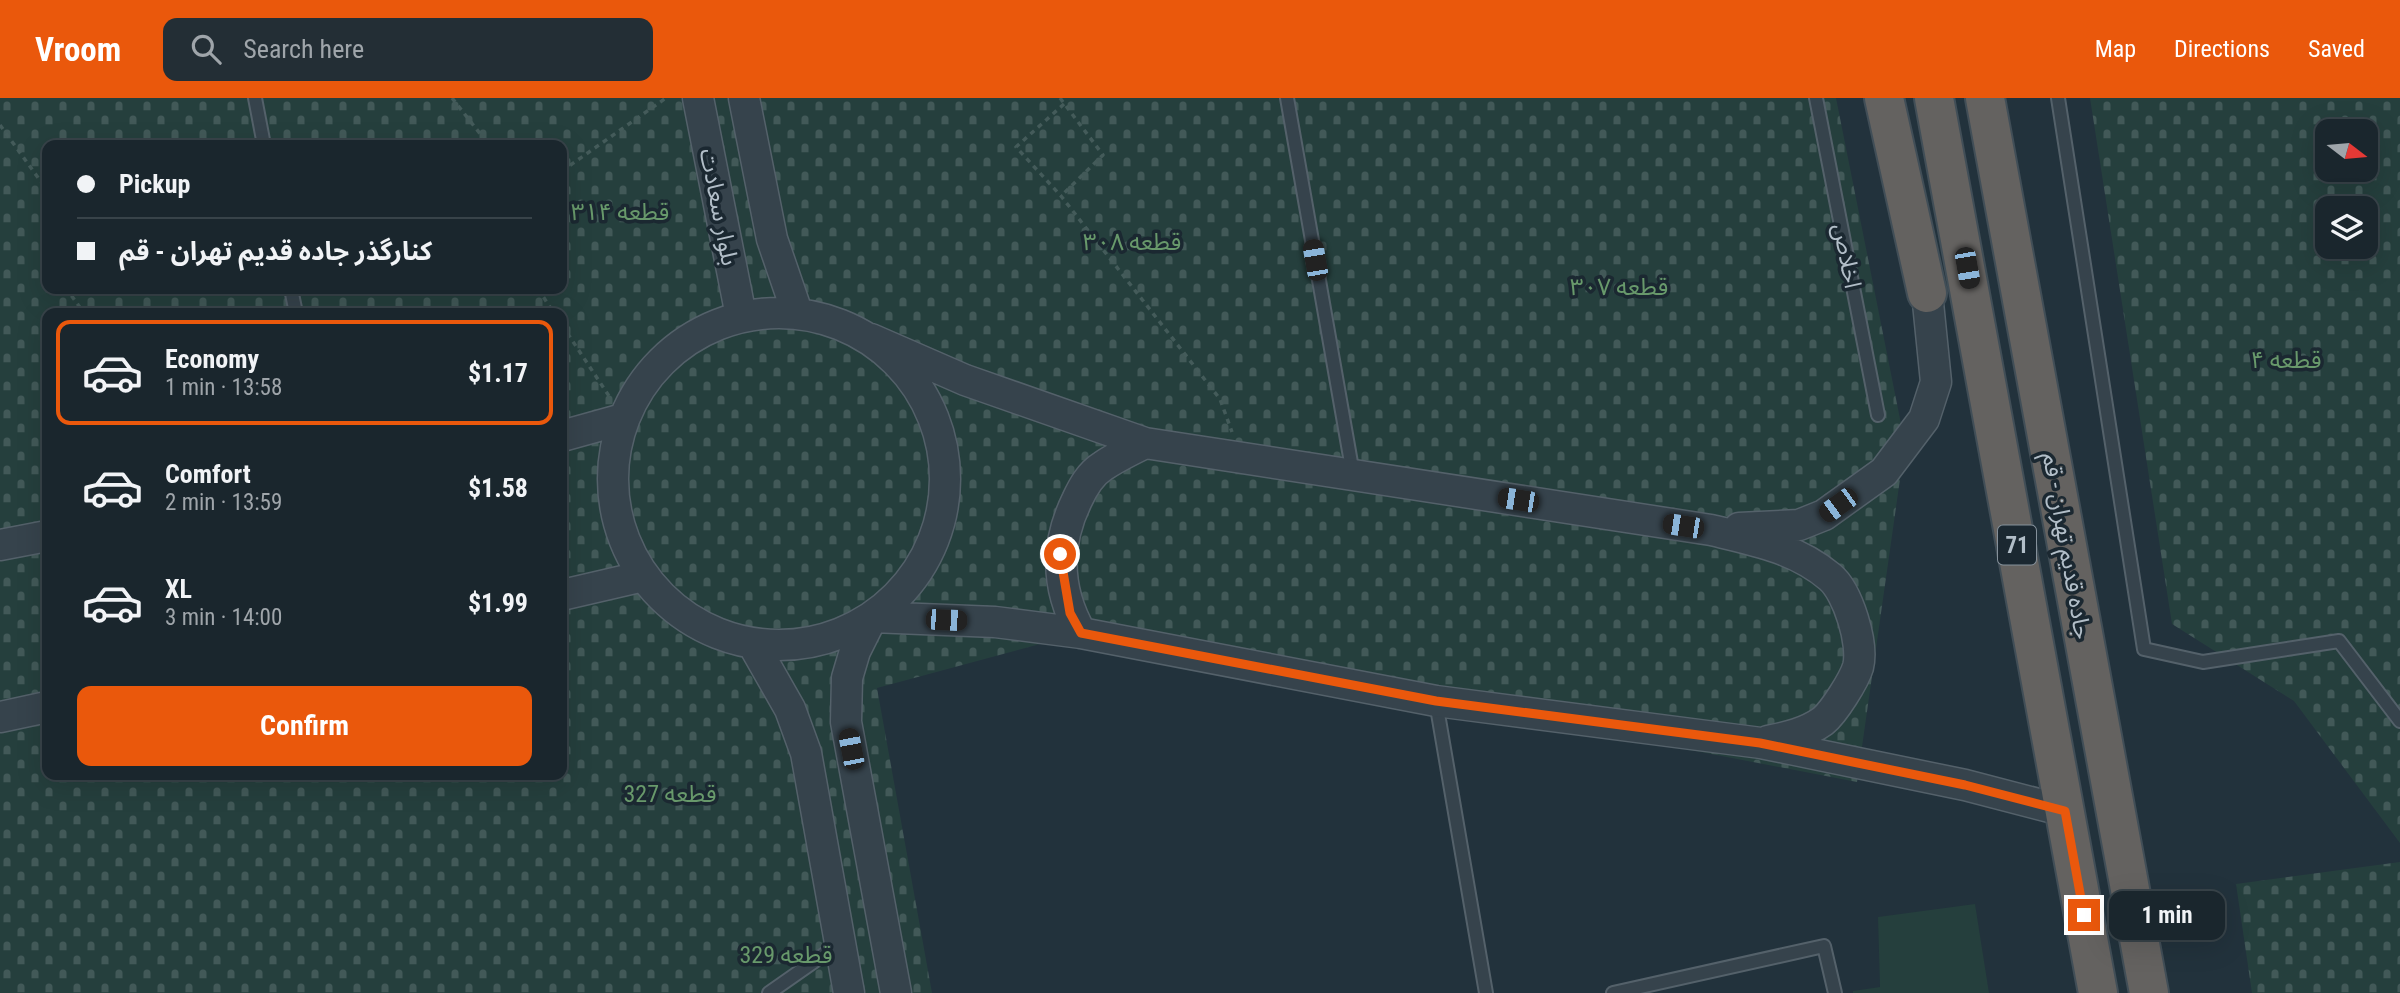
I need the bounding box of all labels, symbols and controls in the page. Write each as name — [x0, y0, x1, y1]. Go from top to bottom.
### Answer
search box — [163, 18, 653, 81]
text: Vroom — [35, 30, 121, 69]
icon: search — [187, 30, 225, 68]
text: Search here — [243, 34, 364, 64]
text: Map — [2095, 35, 2136, 63]
text: Directions — [2174, 35, 2270, 63]
text: Saved — [2308, 35, 2365, 63]
north arrow — [2315, 119, 2378, 182]
map controls — [2315, 119, 2378, 259]
street label: بلوار سعادت — [694, 146, 744, 268]
text: Pickup — [119, 169, 190, 199]
button: layers — [2315, 196, 2378, 259]
park label: قطعه ۳۱۴ — [571, 198, 669, 226]
street label: اخلاص — [1827, 221, 1867, 291]
park label: قطعه ۳۰۸ — [1083, 228, 1181, 256]
text: کنارگذر جاده قدیم تهران - قم — [119, 236, 432, 266]
car — [1302, 237, 1329, 283]
car — [1954, 245, 1981, 291]
park label: قطعه ۳۰۷ — [1570, 273, 1668, 301]
icon: car — [81, 341, 144, 404]
text: Economy — [165, 344, 259, 374]
park label: قطعه ۴ — [2250, 346, 2322, 374]
text: $1.17 — [468, 358, 528, 388]
text: 1 min · 13:58 — [165, 374, 282, 401]
street label: جاده قدیم تهران - قم — [2034, 450, 2097, 642]
icon: car — [81, 456, 144, 519]
text: Comfort — [165, 459, 251, 489]
text: $1.58 — [468, 473, 528, 503]
car — [1815, 484, 1862, 526]
car — [1496, 486, 1541, 514]
text: 2 min · 13:59 — [165, 489, 282, 516]
car — [1661, 512, 1706, 540]
road number: 71 — [1998, 526, 2036, 564]
route start — [1044, 538, 1076, 570]
icon: car — [81, 571, 144, 634]
text: XL — [165, 574, 192, 604]
text: $1.99 — [468, 588, 528, 618]
text: 3 min · 14:00 — [165, 604, 282, 631]
car — [925, 609, 968, 631]
button: Confirm — [77, 686, 532, 766]
car — [837, 726, 866, 772]
park label: قطعه 327 — [624, 780, 717, 808]
callout: 1 min — [2108, 890, 2224, 940]
route end — [2068, 899, 2100, 931]
text: 1 min — [2141, 902, 2193, 929]
park label: قطعه 329 — [740, 941, 833, 969]

